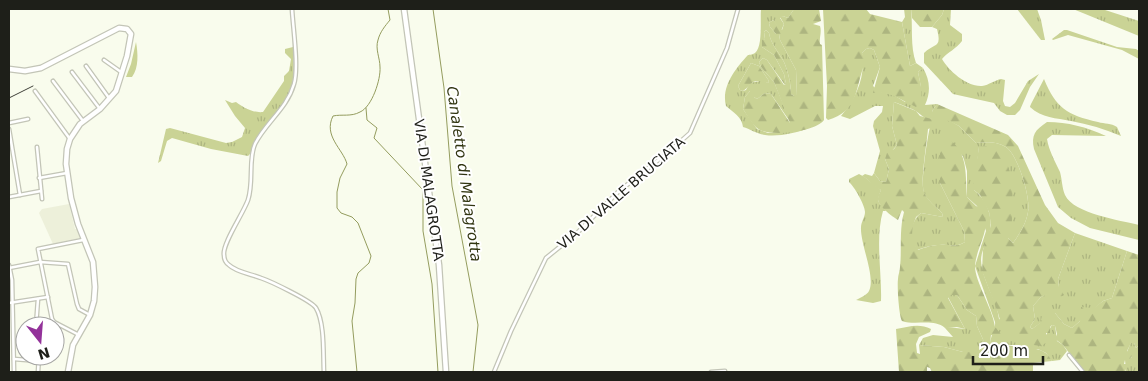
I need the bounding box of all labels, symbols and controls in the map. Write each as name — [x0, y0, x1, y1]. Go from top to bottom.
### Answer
water label: Canaletto di Malagrotta — [443, 85, 485, 263]
street label: VIA DI MALAGROTTA — [411, 118, 447, 262]
street label: VIA DI VALLE BRUCIATA — [554, 133, 688, 253]
north arrow — [15, 316, 65, 366]
scale bar — [973, 334, 1043, 366]
text: 200 m — [980, 342, 1028, 360]
text: N — [36, 344, 52, 363]

